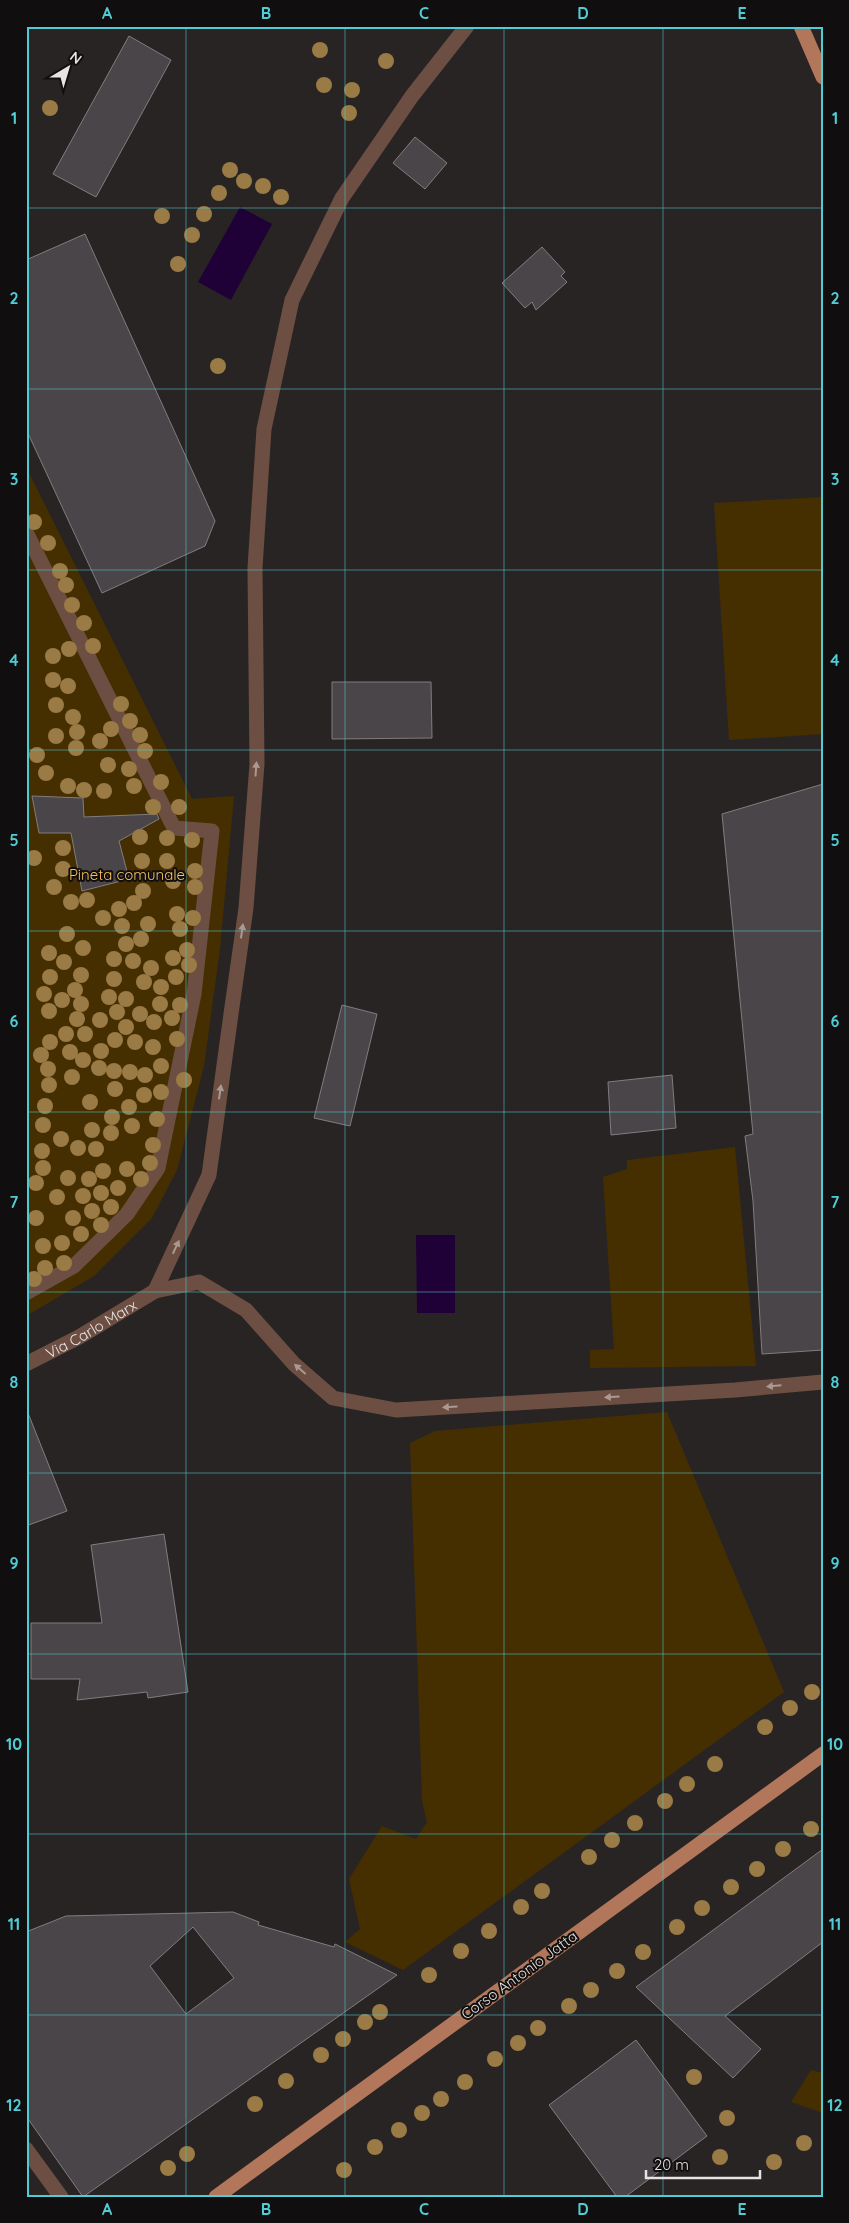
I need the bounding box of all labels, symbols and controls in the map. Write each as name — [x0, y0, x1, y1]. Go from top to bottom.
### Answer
text: A — [102, 3, 113, 23]
text: B — [261, 3, 271, 23]
text: C — [419, 3, 429, 23]
text: D — [577, 3, 589, 23]
text: E — [737, 3, 747, 23]
north arrow — [42, 42, 92, 92]
text: N — [66, 47, 86, 68]
text: 1 — [11, 108, 17, 128]
text: 1 — [832, 108, 838, 128]
text: 2 — [9, 288, 19, 308]
text: 2 — [830, 288, 840, 308]
text: 3 — [10, 469, 18, 489]
text: 3 — [831, 469, 839, 489]
text: 4 — [9, 650, 19, 670]
text: 4 — [830, 650, 840, 670]
one-way arrow — [252, 761, 260, 777]
text: 5 — [9, 830, 19, 850]
text: 5 — [830, 830, 840, 850]
park label: Pineta comunale — [69, 865, 185, 884]
one-way arrow — [239, 923, 247, 939]
text: 6 — [10, 1011, 19, 1031]
text: 6 — [831, 1011, 840, 1031]
one-way arrow — [217, 1084, 225, 1100]
text: 7 — [10, 1192, 19, 1212]
text: 7 — [831, 1192, 840, 1212]
one-way arrow — [172, 1240, 180, 1254]
street label: Via Carlo Marx — [42, 1295, 140, 1362]
one-way arrow — [294, 1363, 306, 1375]
text: 8 — [10, 1372, 19, 1392]
text: 8 — [831, 1372, 840, 1392]
one-way arrow — [766, 1382, 782, 1390]
one-way arrow — [604, 1394, 620, 1402]
one-way arrow — [442, 1404, 458, 1412]
text: 9 — [9, 1553, 19, 1573]
text: 9 — [830, 1553, 840, 1573]
text: 10 — [6, 1734, 22, 1754]
text: 10 — [827, 1734, 843, 1754]
text: 11 — [8, 1914, 20, 1934]
text: 11 — [829, 1914, 841, 1934]
street label: Corso Antonio Jatta — [457, 1926, 581, 2024]
text: 12 — [6, 2095, 22, 2115]
text: 12 — [827, 2095, 843, 2115]
scale bar — [646, 2148, 760, 2180]
text: 20 m — [654, 2155, 689, 2174]
text: A — [102, 2199, 113, 2219]
text: B — [261, 2199, 271, 2219]
text: C — [419, 2199, 429, 2219]
text: D — [577, 2199, 589, 2219]
text: E — [737, 2199, 747, 2219]

